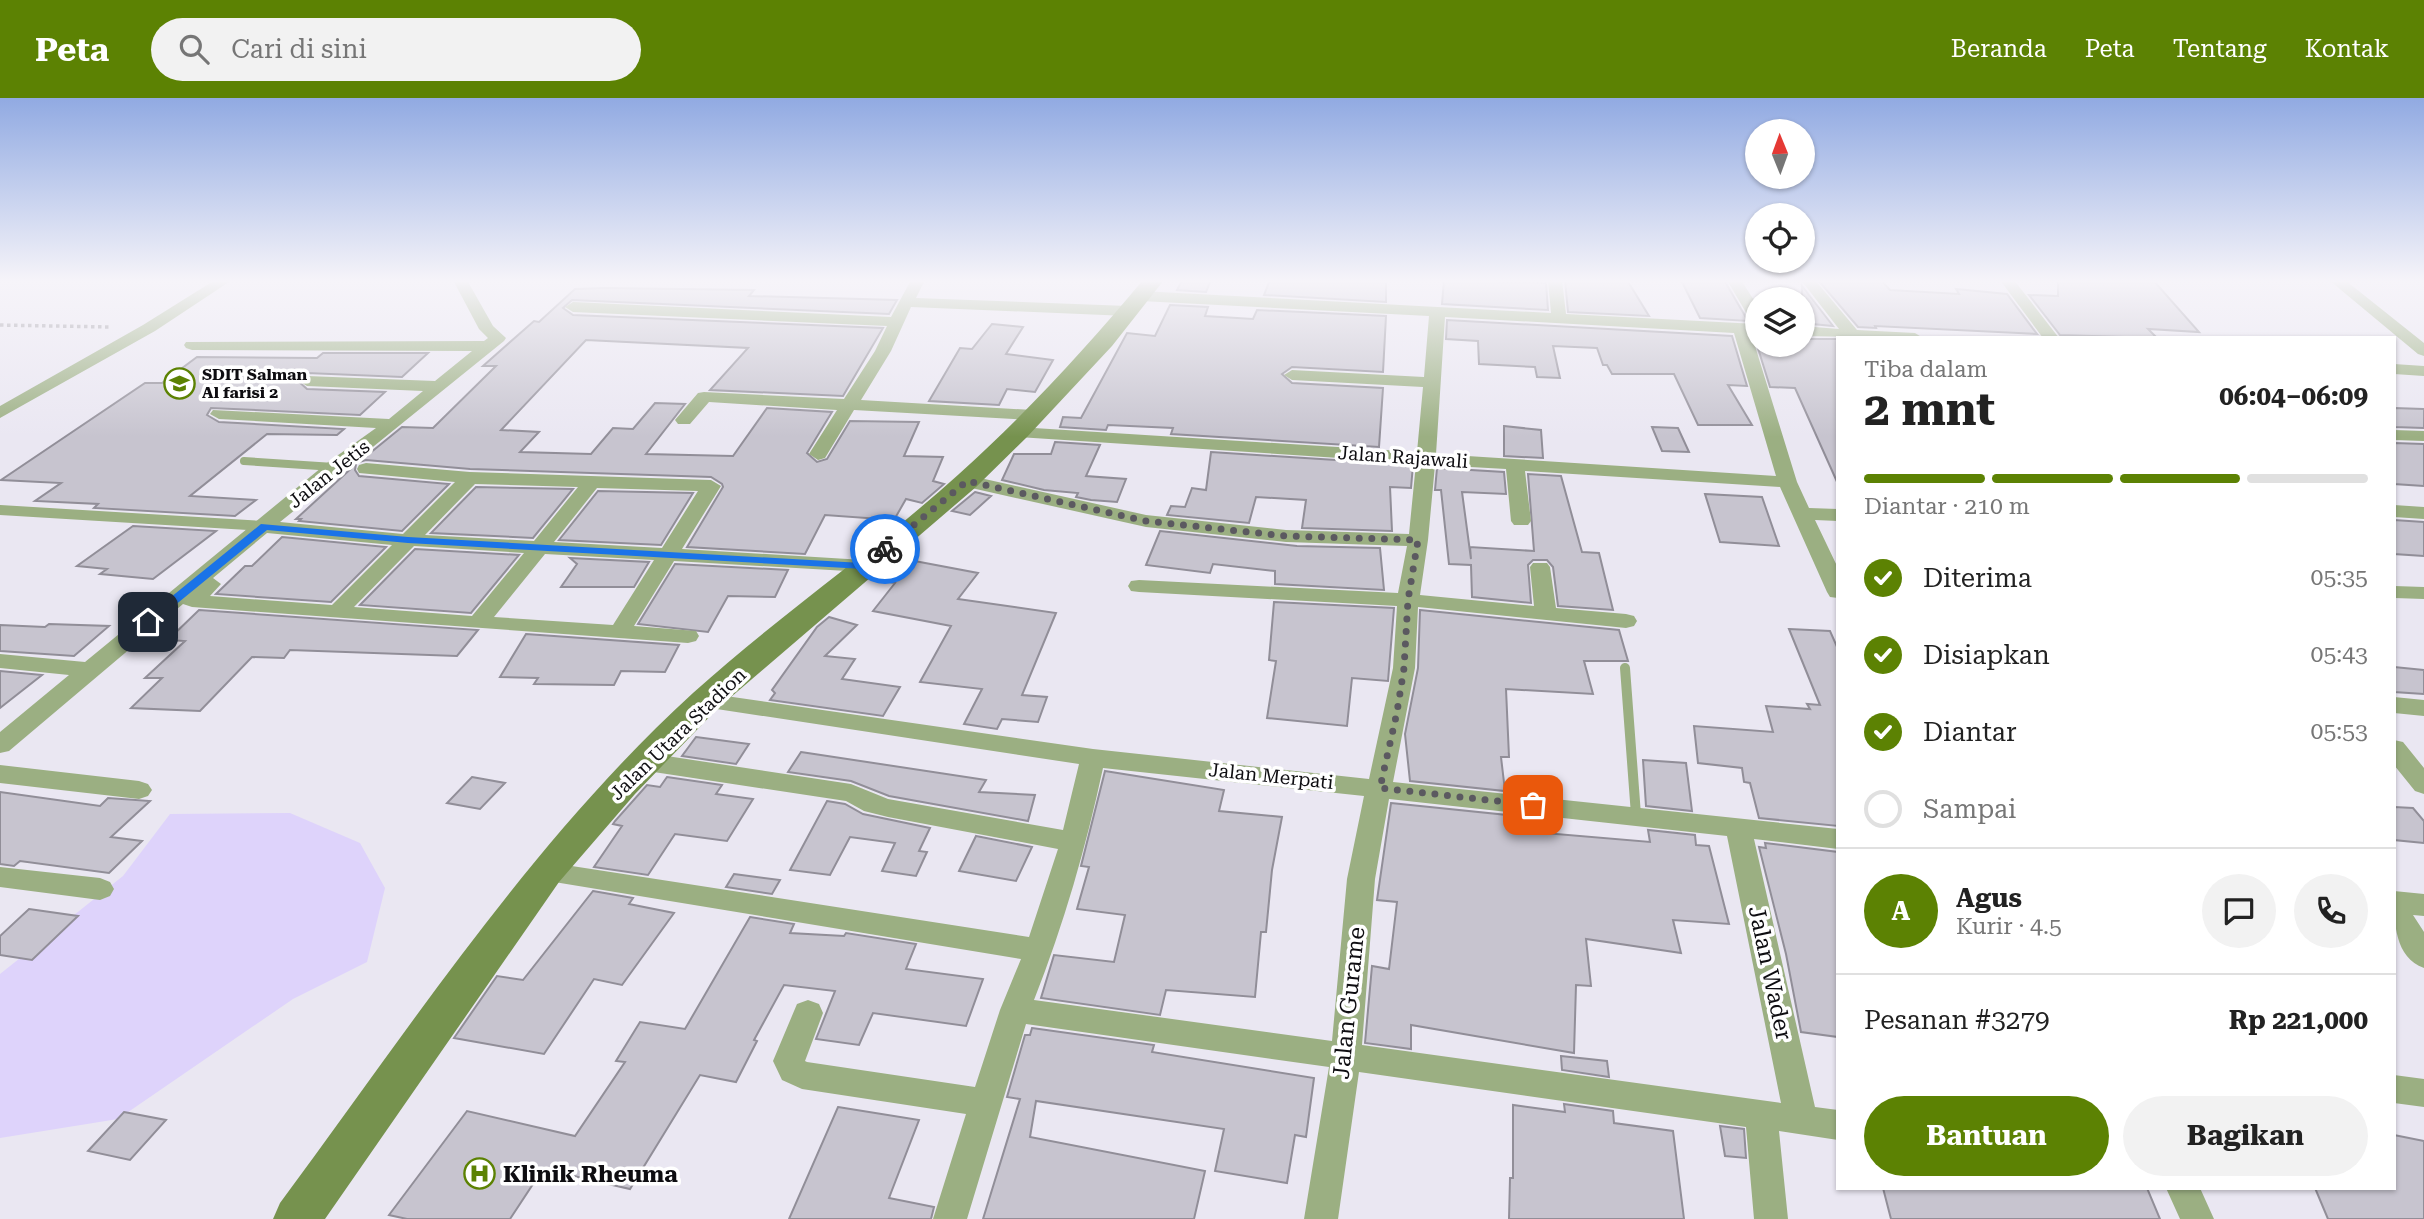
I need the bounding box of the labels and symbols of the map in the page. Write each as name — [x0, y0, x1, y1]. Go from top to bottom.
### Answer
north arrow — [1745, 119, 1815, 189]
place label: SDIT Salman Al farisi 2 — [202, 365, 307, 402]
school or university icon: SDIT Salman Al farisi 2 — [162, 366, 196, 400]
street label: Jalan Jetis — [284, 435, 374, 513]
street label: Jalan Rajawali — [1337, 441, 1469, 473]
courier — [850, 514, 920, 584]
pin — [118, 592, 178, 652]
street label: Jalan Utara Stadion — [605, 663, 751, 805]
street label: Jalan Merpati — [1207, 758, 1335, 794]
pin — [1503, 775, 1563, 835]
street label: Jalan Wader — [1743, 903, 1797, 1043]
street label: Jalan Gurame — [1328, 925, 1370, 1081]
hospital icon: Klinik Rheuma — [463, 1157, 497, 1191]
place label: Klinik Rheuma — [503, 1161, 678, 1188]

